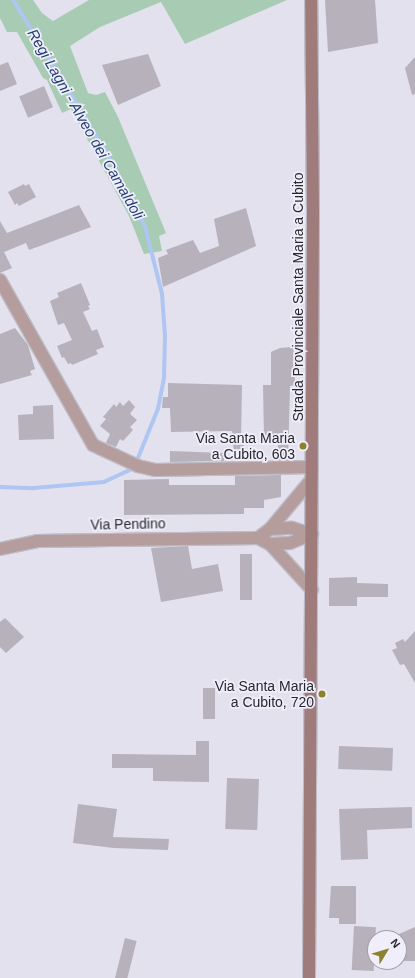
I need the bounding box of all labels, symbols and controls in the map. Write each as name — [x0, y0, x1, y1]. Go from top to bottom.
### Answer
water label: Regi Lagni - Alveo dei Camaldoli — [24, 25, 148, 223]
street label: Strada Provinciale Santa Maria a Cubito — [290, 172, 306, 422]
place label: Via Santa Maria a Cubito, 603 — [196, 430, 295, 462]
marker: Via Santa Maria a Cubito, 603 — [298, 441, 308, 451]
street label: Via Pendino — [90, 515, 166, 533]
place label: Via Santa Maria a Cubito, 720 — [215, 678, 314, 710]
marker: Via Santa Maria a Cubito, 720 — [317, 689, 327, 699]
north arrow — [367, 930, 407, 970]
text: N — [388, 936, 403, 950]

